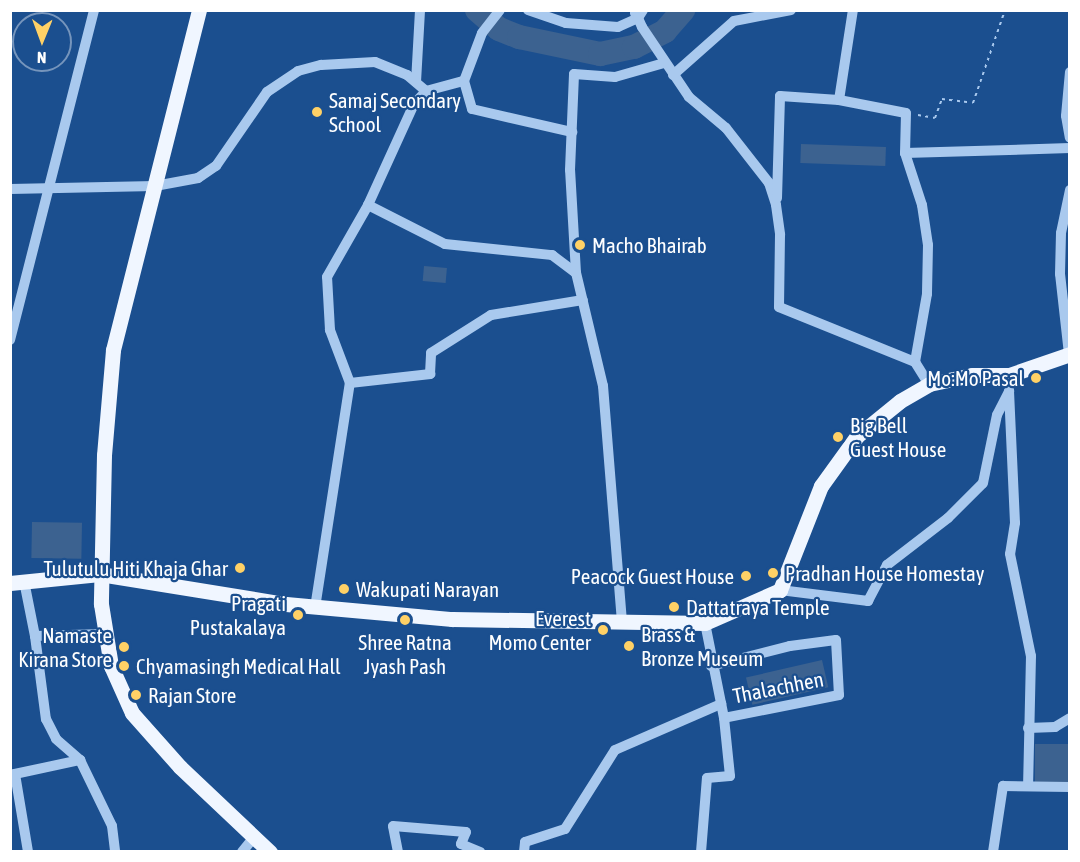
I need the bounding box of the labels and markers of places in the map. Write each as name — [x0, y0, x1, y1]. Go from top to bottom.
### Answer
place label: Samaj Secondary School — [329, 87, 461, 137]
marker: Samaj Secondary School — [310, 105, 324, 119]
place label: Macho Bhairab — [592, 232, 707, 258]
marker: Macho Bhairab — [573, 238, 587, 252]
place label: Mo:Mo Pasal — [927, 365, 1024, 391]
marker: Mo:Mo Pasal — [1029, 371, 1043, 385]
place label: Big Bell Guest House — [850, 412, 946, 462]
marker: Big Bell Guest House — [831, 430, 845, 444]
place label: Tulutulu Hiti Khaja Ghar — [43, 555, 228, 581]
place label: Pradhan House Homestay — [785, 560, 984, 586]
marker: Tulutulu Hiti Khaja Ghar — [233, 561, 247, 575]
place label: Peacock Guest House — [571, 563, 734, 589]
marker: Pradhan House Homestay — [766, 566, 780, 580]
marker: Peacock Guest House — [739, 569, 753, 583]
place label: Wakupati Narayan — [356, 576, 499, 602]
marker: Wakupati Narayan — [337, 582, 351, 596]
place label: Pragati Pustakalaya — [190, 590, 286, 640]
place label: Dattatraya Temple — [686, 594, 830, 620]
marker: Dattatraya Temple — [667, 600, 681, 614]
place label: Everest Momo Center — [488, 605, 591, 655]
marker: Pragati Pustakalaya — [291, 608, 305, 622]
marker: Shree Ratna Jyash Pash — [398, 613, 412, 627]
place label: Brass & Bronze Museum — [641, 621, 763, 671]
place label: Namaste Kirana Store — [18, 622, 112, 672]
marker: Everest Momo Center — [596, 623, 610, 637]
place label: Shree Ratna Jyash Pash — [358, 629, 452, 679]
marker: Brass & Bronze Museum — [622, 639, 636, 653]
marker: Namaste Kirana Store — [117, 640, 131, 654]
place label: Chyamasingh Medical Hall — [136, 653, 341, 679]
marker: Chyamasingh Medical Hall — [117, 659, 131, 673]
place label: Rajan Store — [148, 682, 236, 708]
marker: Rajan Store — [129, 688, 143, 702]

